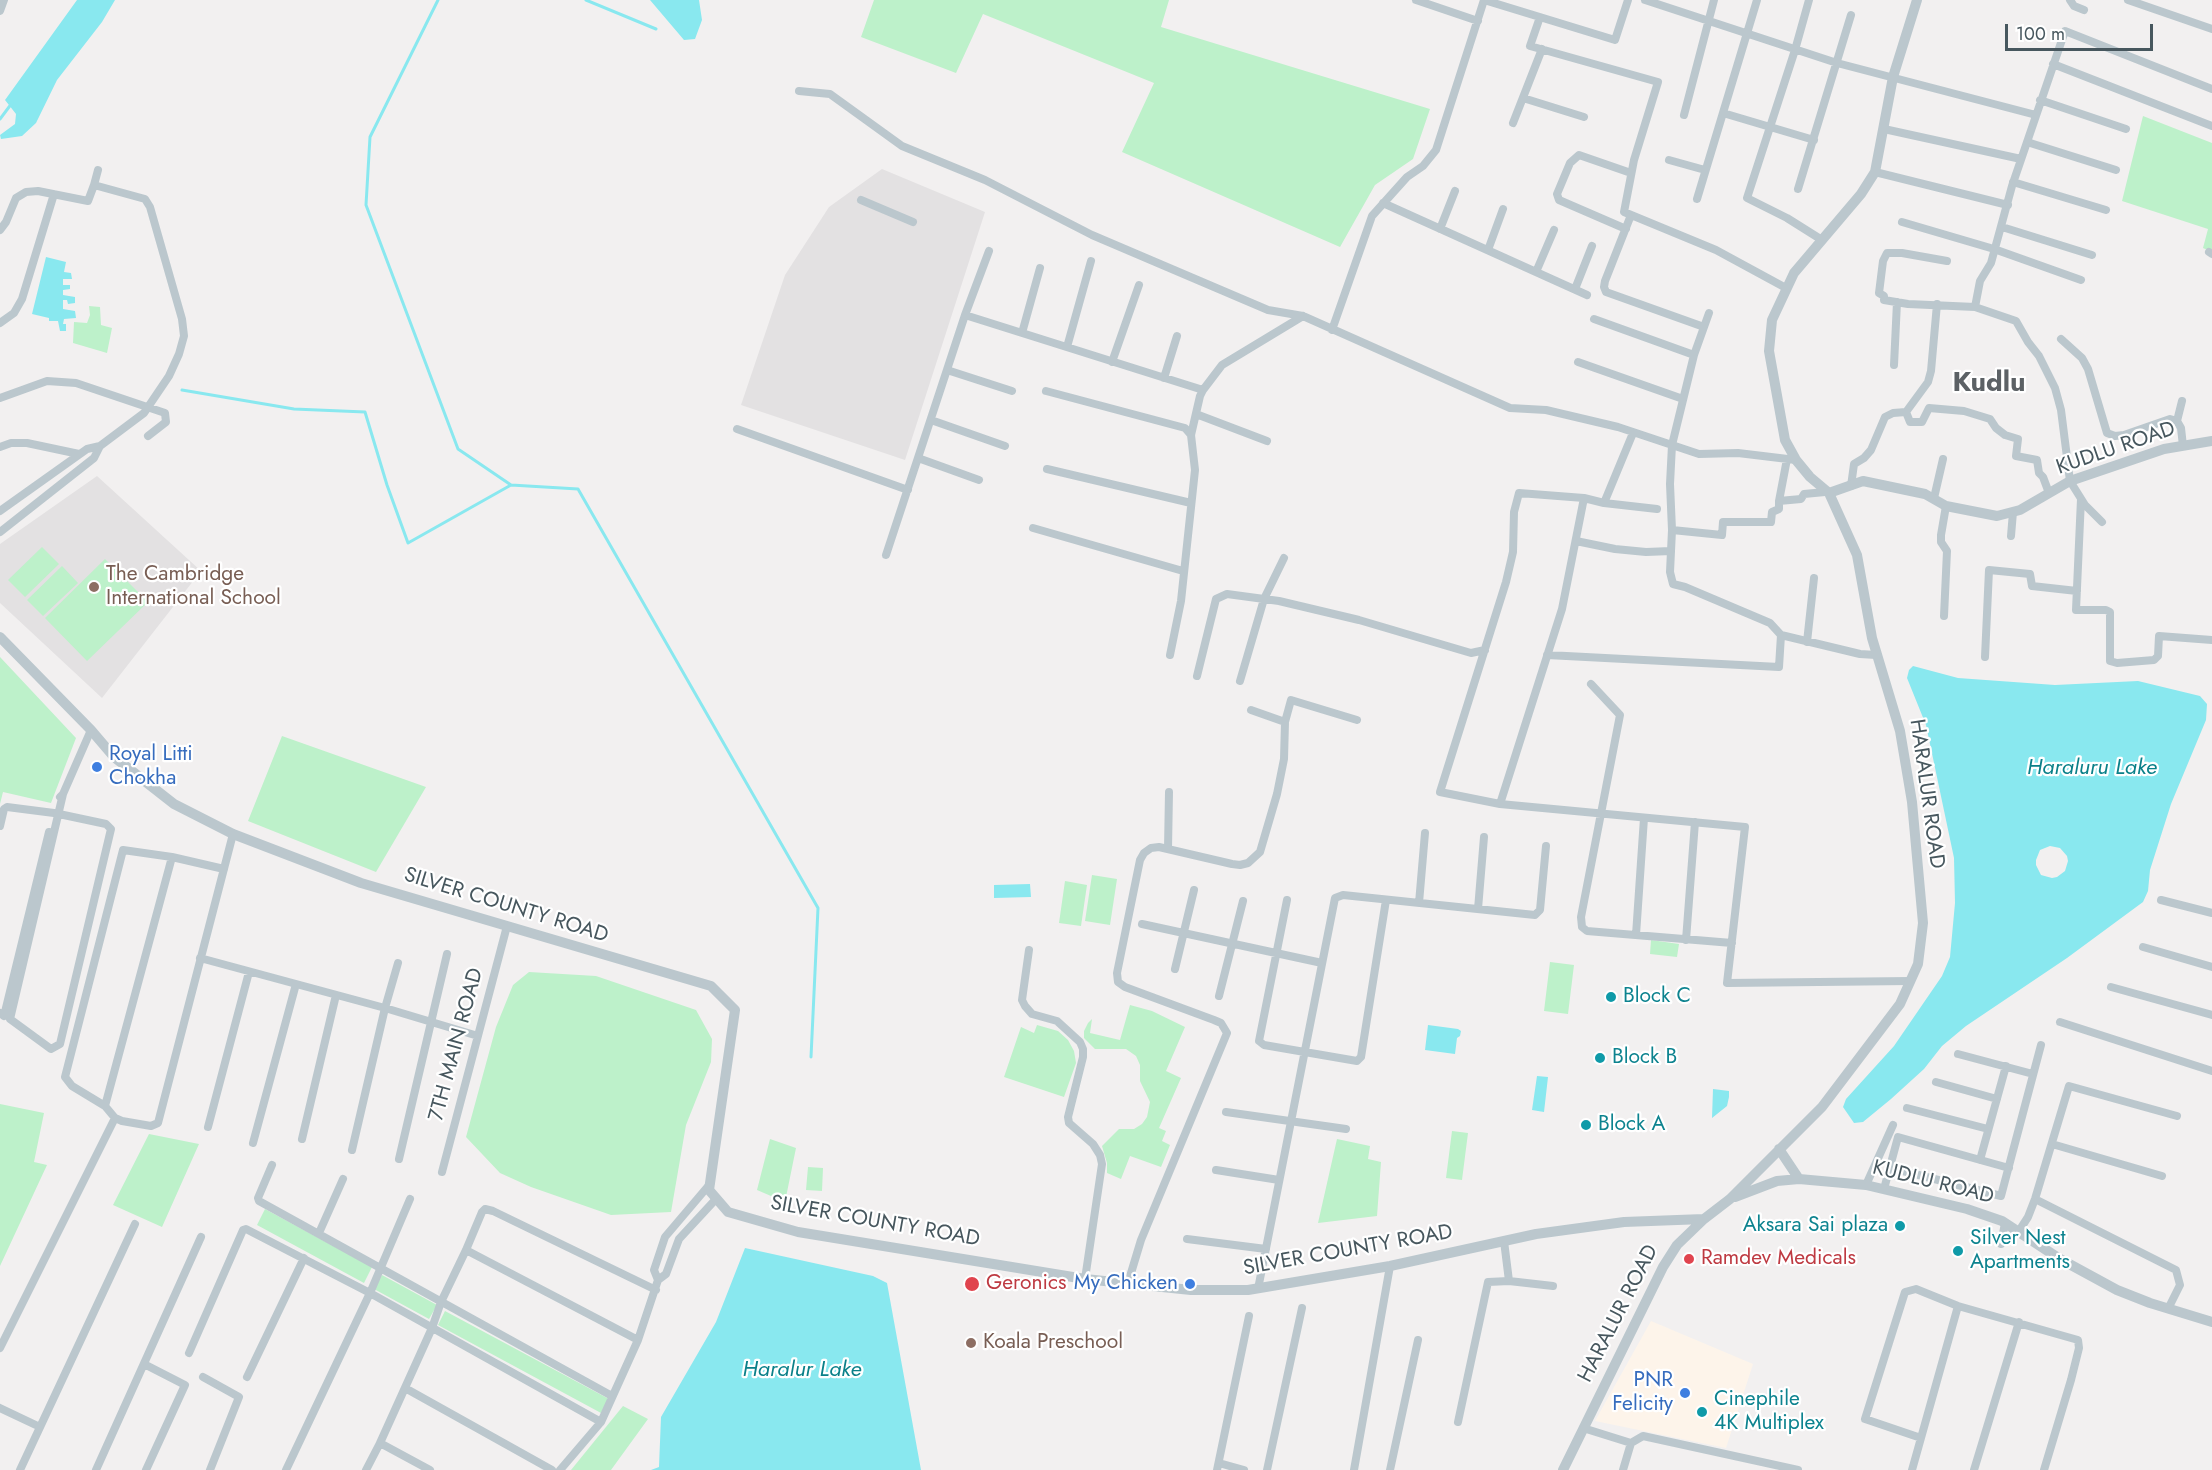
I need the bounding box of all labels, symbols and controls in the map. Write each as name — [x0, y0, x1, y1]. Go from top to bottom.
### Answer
scale bar — [2008, 12, 2156, 50]
text: 100 m — [2016, 21, 2065, 47]
district label: Kudlu — [1952, 368, 2026, 400]
street label: KUDLU ROAD — [2053, 417, 2179, 481]
place label: The Cambridge International School — [106, 562, 281, 612]
marker: The Cambridge International School — [87, 580, 101, 594]
street label: HARALUR ROAD — [1903, 717, 1949, 871]
place label: Royal Litti Chokha — [109, 742, 193, 792]
water label: Haraluru Lake — [2027, 756, 2157, 782]
marker: Royal Litti Chokha — [90, 760, 104, 774]
street label: SILVER COUNTY ROAD — [401, 863, 611, 949]
street label: 7TH MAIN ROAD — [424, 966, 490, 1124]
place label: Block C — [1623, 984, 1691, 1010]
marker: Block C — [1604, 990, 1618, 1004]
place label: Block B — [1612, 1045, 1677, 1071]
marker: Block B — [1593, 1051, 1607, 1065]
place label: Block A — [1598, 1112, 1665, 1138]
marker: Block A — [1579, 1118, 1593, 1132]
street label: KUDLU ROAD — [1870, 1156, 1996, 1210]
street label: SILVER COUNTY ROAD — [768, 1191, 982, 1253]
place label: Aksara Sai plaza — [1743, 1213, 1888, 1239]
marker: Aksara Sai plaza — [1893, 1219, 1907, 1233]
street label: SILVER COUNTY ROAD — [1241, 1220, 1455, 1282]
place label: Silver Nest Apartments — [1970, 1226, 2070, 1276]
street label: HARALUR ROAD — [1573, 1241, 1665, 1387]
marker: Silver Nest Apartments — [1951, 1244, 1965, 1258]
place label: Ramdev Medicals — [1701, 1246, 1856, 1272]
marker: Ramdev Medicals — [1682, 1252, 1696, 1266]
place label: Geronics — [986, 1271, 1066, 1297]
place label: My Chicken — [1074, 1271, 1178, 1297]
marker: Geronics — [963, 1275, 981, 1293]
marker: My Chicken — [1183, 1277, 1197, 1291]
place label: Koala Preschool — [983, 1330, 1123, 1356]
marker: Koala Preschool — [964, 1336, 978, 1350]
water label: Haralur Lake — [743, 1358, 861, 1384]
place label: PNR Felicity — [1612, 1368, 1673, 1418]
marker: PNR Felicity — [1678, 1386, 1692, 1400]
place label: Cinephile 4K Multiplex — [1714, 1387, 1824, 1437]
marker: Cinephile 4K Multiplex — [1695, 1405, 1709, 1419]

